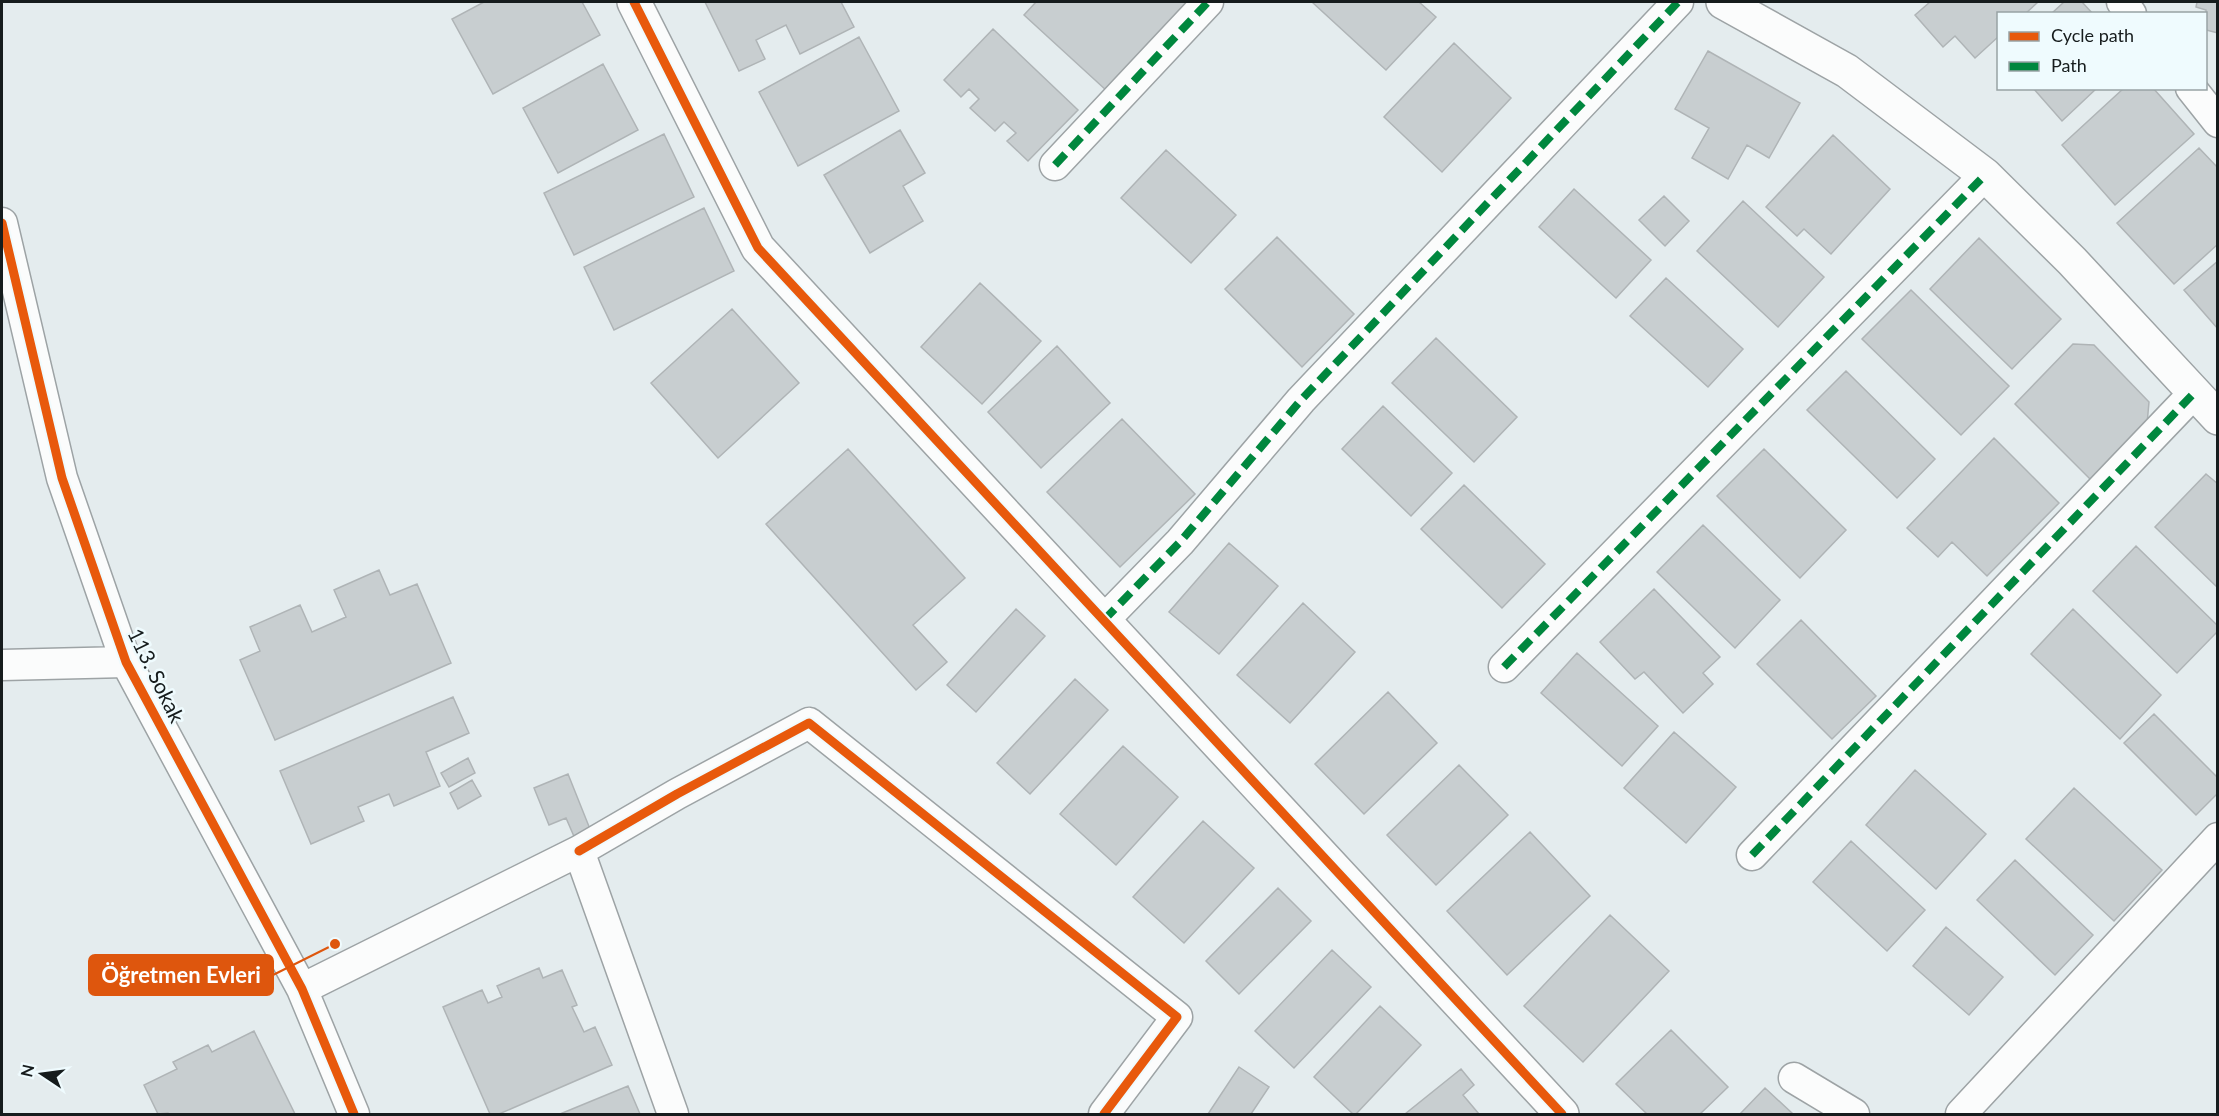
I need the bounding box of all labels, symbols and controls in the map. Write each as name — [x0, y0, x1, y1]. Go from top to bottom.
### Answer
legend — [1997, 12, 2207, 90]
text: Cycle path — [2051, 24, 2134, 46]
text: Path — [2051, 54, 2087, 76]
street label: 113. Sokak — [123, 624, 191, 727]
callout: Öğretmen Evleri — [89, 955, 273, 995]
text: Öğretmen Evleri — [101, 961, 261, 988]
north arrow — [12, 1044, 72, 1104]
text: N — [16, 1062, 38, 1079]

